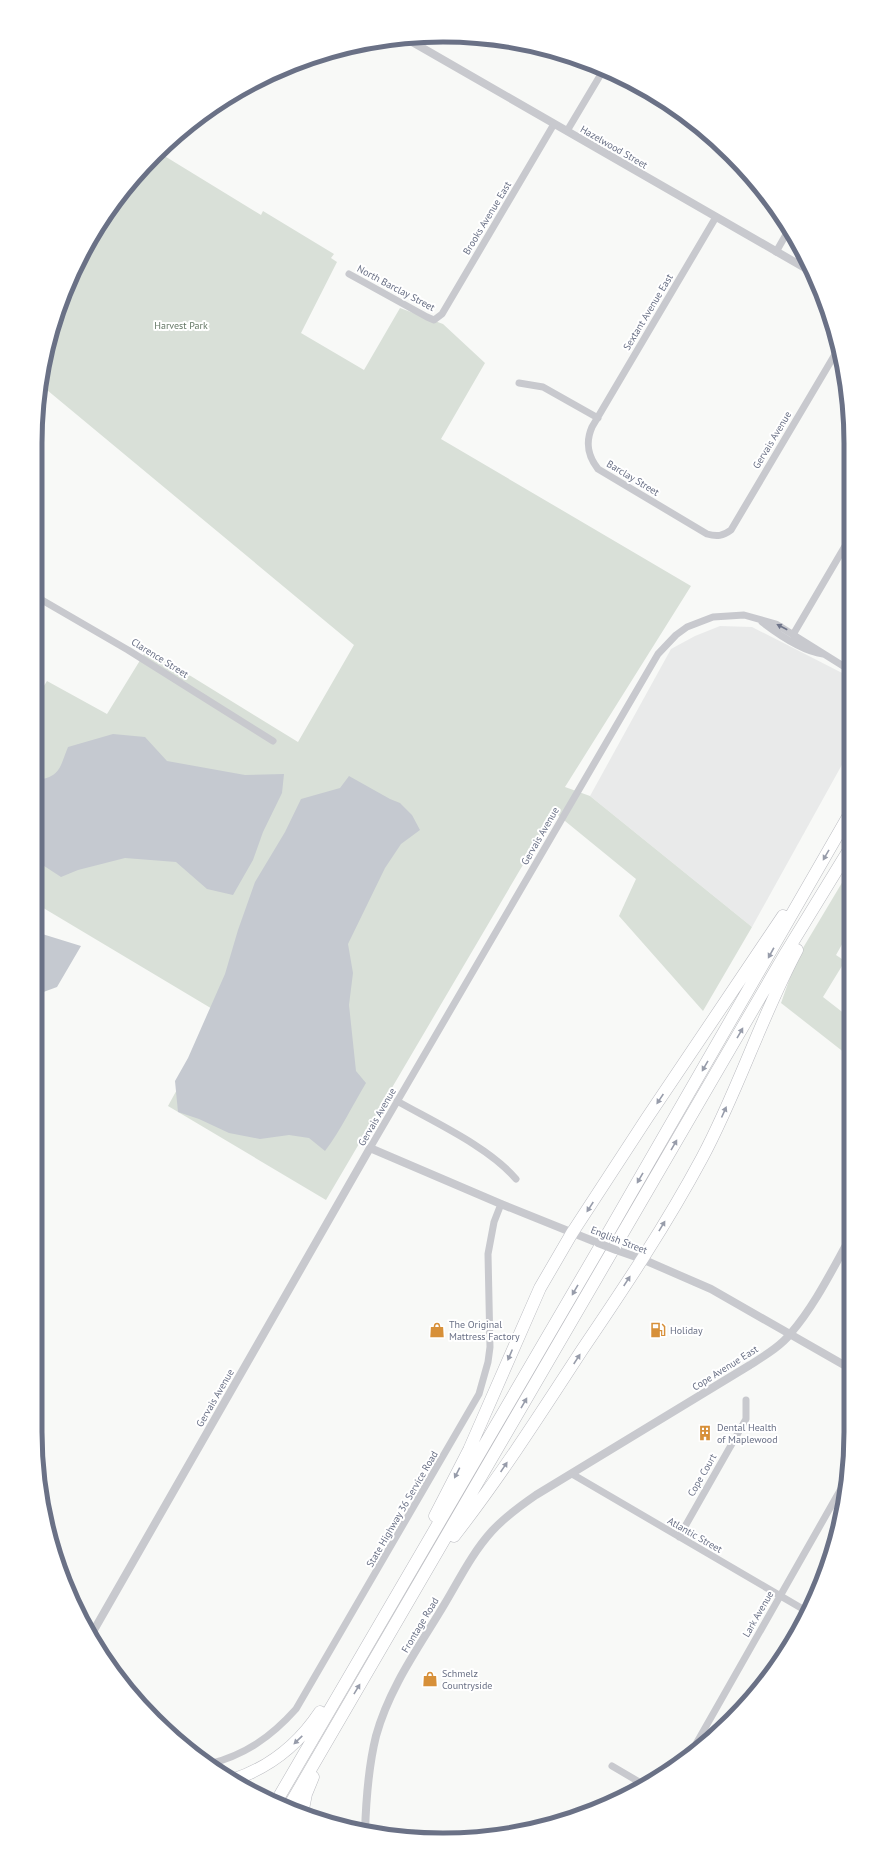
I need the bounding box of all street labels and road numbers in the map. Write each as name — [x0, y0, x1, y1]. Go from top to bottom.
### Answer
street label: Hazelwood Street — [578, 122, 650, 172]
street label: Brooks Avenue East — [460, 179, 514, 257]
street label: North Barclay Street — [355, 262, 438, 314]
street label: Sextant Avenue East — [620, 271, 676, 353]
street label: Gervais Avenue — [750, 409, 794, 471]
street label: Barclay Street — [604, 457, 662, 499]
street label: Clarence Street — [129, 635, 192, 681]
street label: Gervais Avenue — [518, 805, 562, 867]
street label: Gervais Avenue — [355, 1086, 399, 1148]
street label: English Street — [589, 1223, 650, 1257]
street label: Cope Avenue East — [690, 1342, 761, 1393]
street label: Gervais Avenue — [193, 1367, 237, 1429]
street label: State Highway 36 Service Road — [363, 1448, 441, 1570]
street label: Cope Court — [685, 1451, 720, 1499]
street label: Atlantic Street — [665, 1514, 725, 1556]
street label: Lark Avenue — [740, 1588, 776, 1640]
street label: Frontage Road — [398, 1595, 442, 1655]

